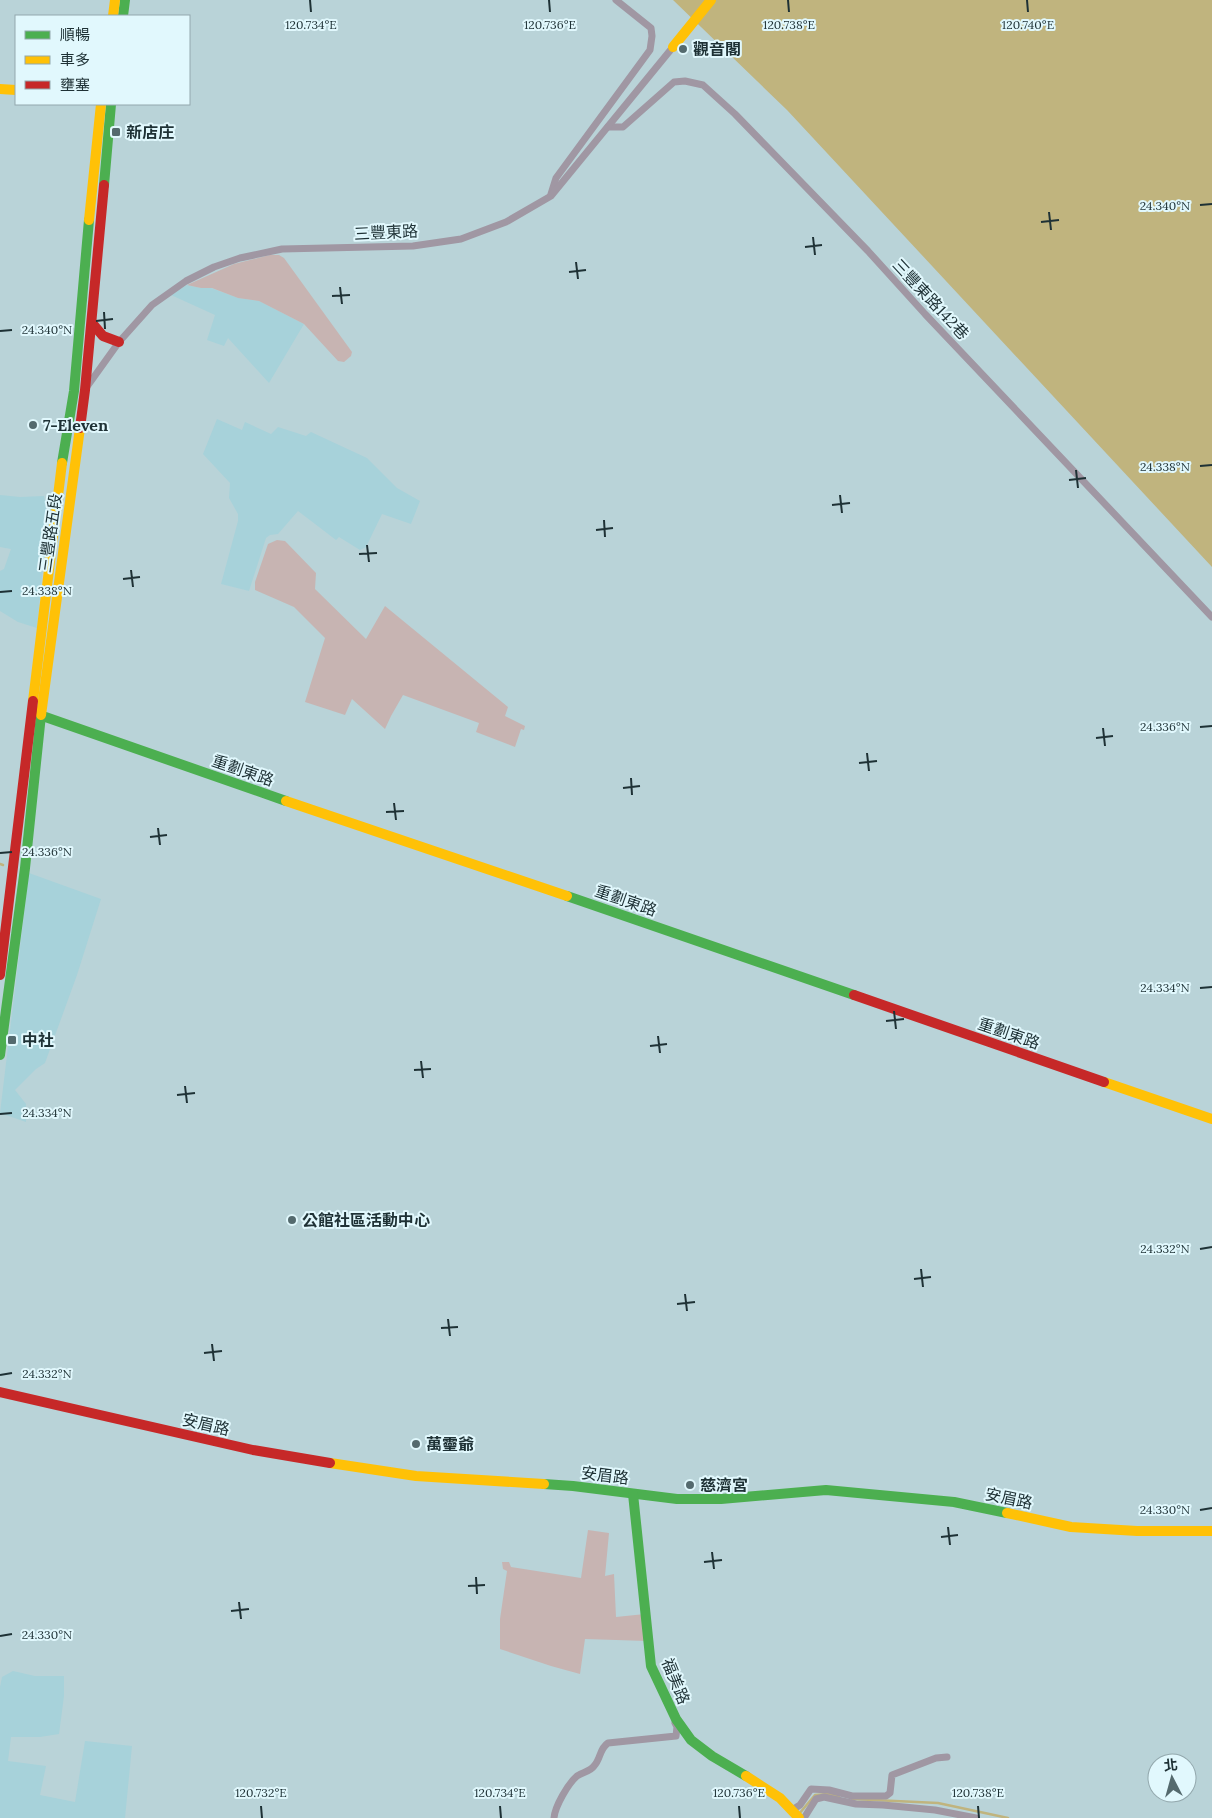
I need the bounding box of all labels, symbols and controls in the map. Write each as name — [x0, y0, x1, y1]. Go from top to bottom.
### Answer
legend — [15, 15, 190, 105]
text: 120.734°E — [285, 17, 337, 32]
text: 120.736°E — [524, 17, 576, 32]
text: 120.738°E — [763, 17, 815, 32]
text: 120.740°E — [1002, 17, 1054, 32]
text: 順暢 — [60, 25, 90, 44]
place label: 觀音閣 — [693, 39, 741, 59]
marker: 觀音閣 — [677, 43, 689, 55]
text: 車多 — [60, 50, 90, 69]
text: 壅塞 — [60, 75, 90, 94]
place label: 新店庄 — [126, 122, 174, 142]
marker: 新店庄 — [110, 126, 122, 138]
text: 24.340°N — [1140, 198, 1190, 213]
street label: 三豐東路 — [354, 220, 418, 244]
street label: 三豐東路142巷 — [889, 254, 973, 344]
text: 24.340°N — [22, 322, 72, 337]
place label: 7-Eleven — [43, 415, 108, 435]
marker: 7-Eleven — [27, 419, 39, 431]
text: 24.338°N — [1140, 459, 1190, 474]
street label: 三豐路五段 — [35, 492, 65, 574]
text: 24.338°N — [22, 583, 72, 598]
text: 24.336°N — [1140, 719, 1190, 734]
street label: 重劃東路 — [209, 750, 277, 790]
text: 24.336°N — [22, 844, 72, 859]
street label: 重劃東路 — [592, 880, 660, 920]
text: 24.334°N — [1140, 980, 1190, 995]
street label: 重劃東路 — [975, 1013, 1043, 1053]
place label: 中社 — [22, 1030, 54, 1050]
marker: 中社 — [6, 1034, 18, 1046]
text: 24.334°N — [22, 1105, 72, 1120]
place label: 公館社區活動中心 — [302, 1210, 430, 1230]
marker: 公館社區活動中心 — [286, 1214, 298, 1226]
text: 24.332°N — [1140, 1241, 1190, 1256]
text: 24.332°N — [22, 1366, 72, 1381]
street label: 安眉路 — [180, 1409, 232, 1439]
place label: 萬𤫊爺 — [426, 1434, 474, 1454]
marker: 萬𤫊爺 — [410, 1438, 422, 1450]
street label: 安眉路 — [580, 1462, 630, 1488]
place label: 慈濟宮 — [700, 1475, 748, 1495]
marker: 慈濟宮 — [684, 1479, 696, 1491]
street label: 安眉路 — [983, 1483, 1035, 1513]
text: 24.330°N — [1140, 1502, 1190, 1517]
text: 24.330°N — [22, 1627, 72, 1642]
street label: 福美路 — [658, 1655, 694, 1707]
north arrow — [1147, 1753, 1197, 1803]
text: 北 — [1163, 1755, 1179, 1775]
text: 120.732°E — [235, 1785, 287, 1800]
text: 120.734°E — [474, 1785, 526, 1800]
text: 120.736°E — [713, 1785, 765, 1800]
text: 120.738°E — [952, 1785, 1004, 1800]

